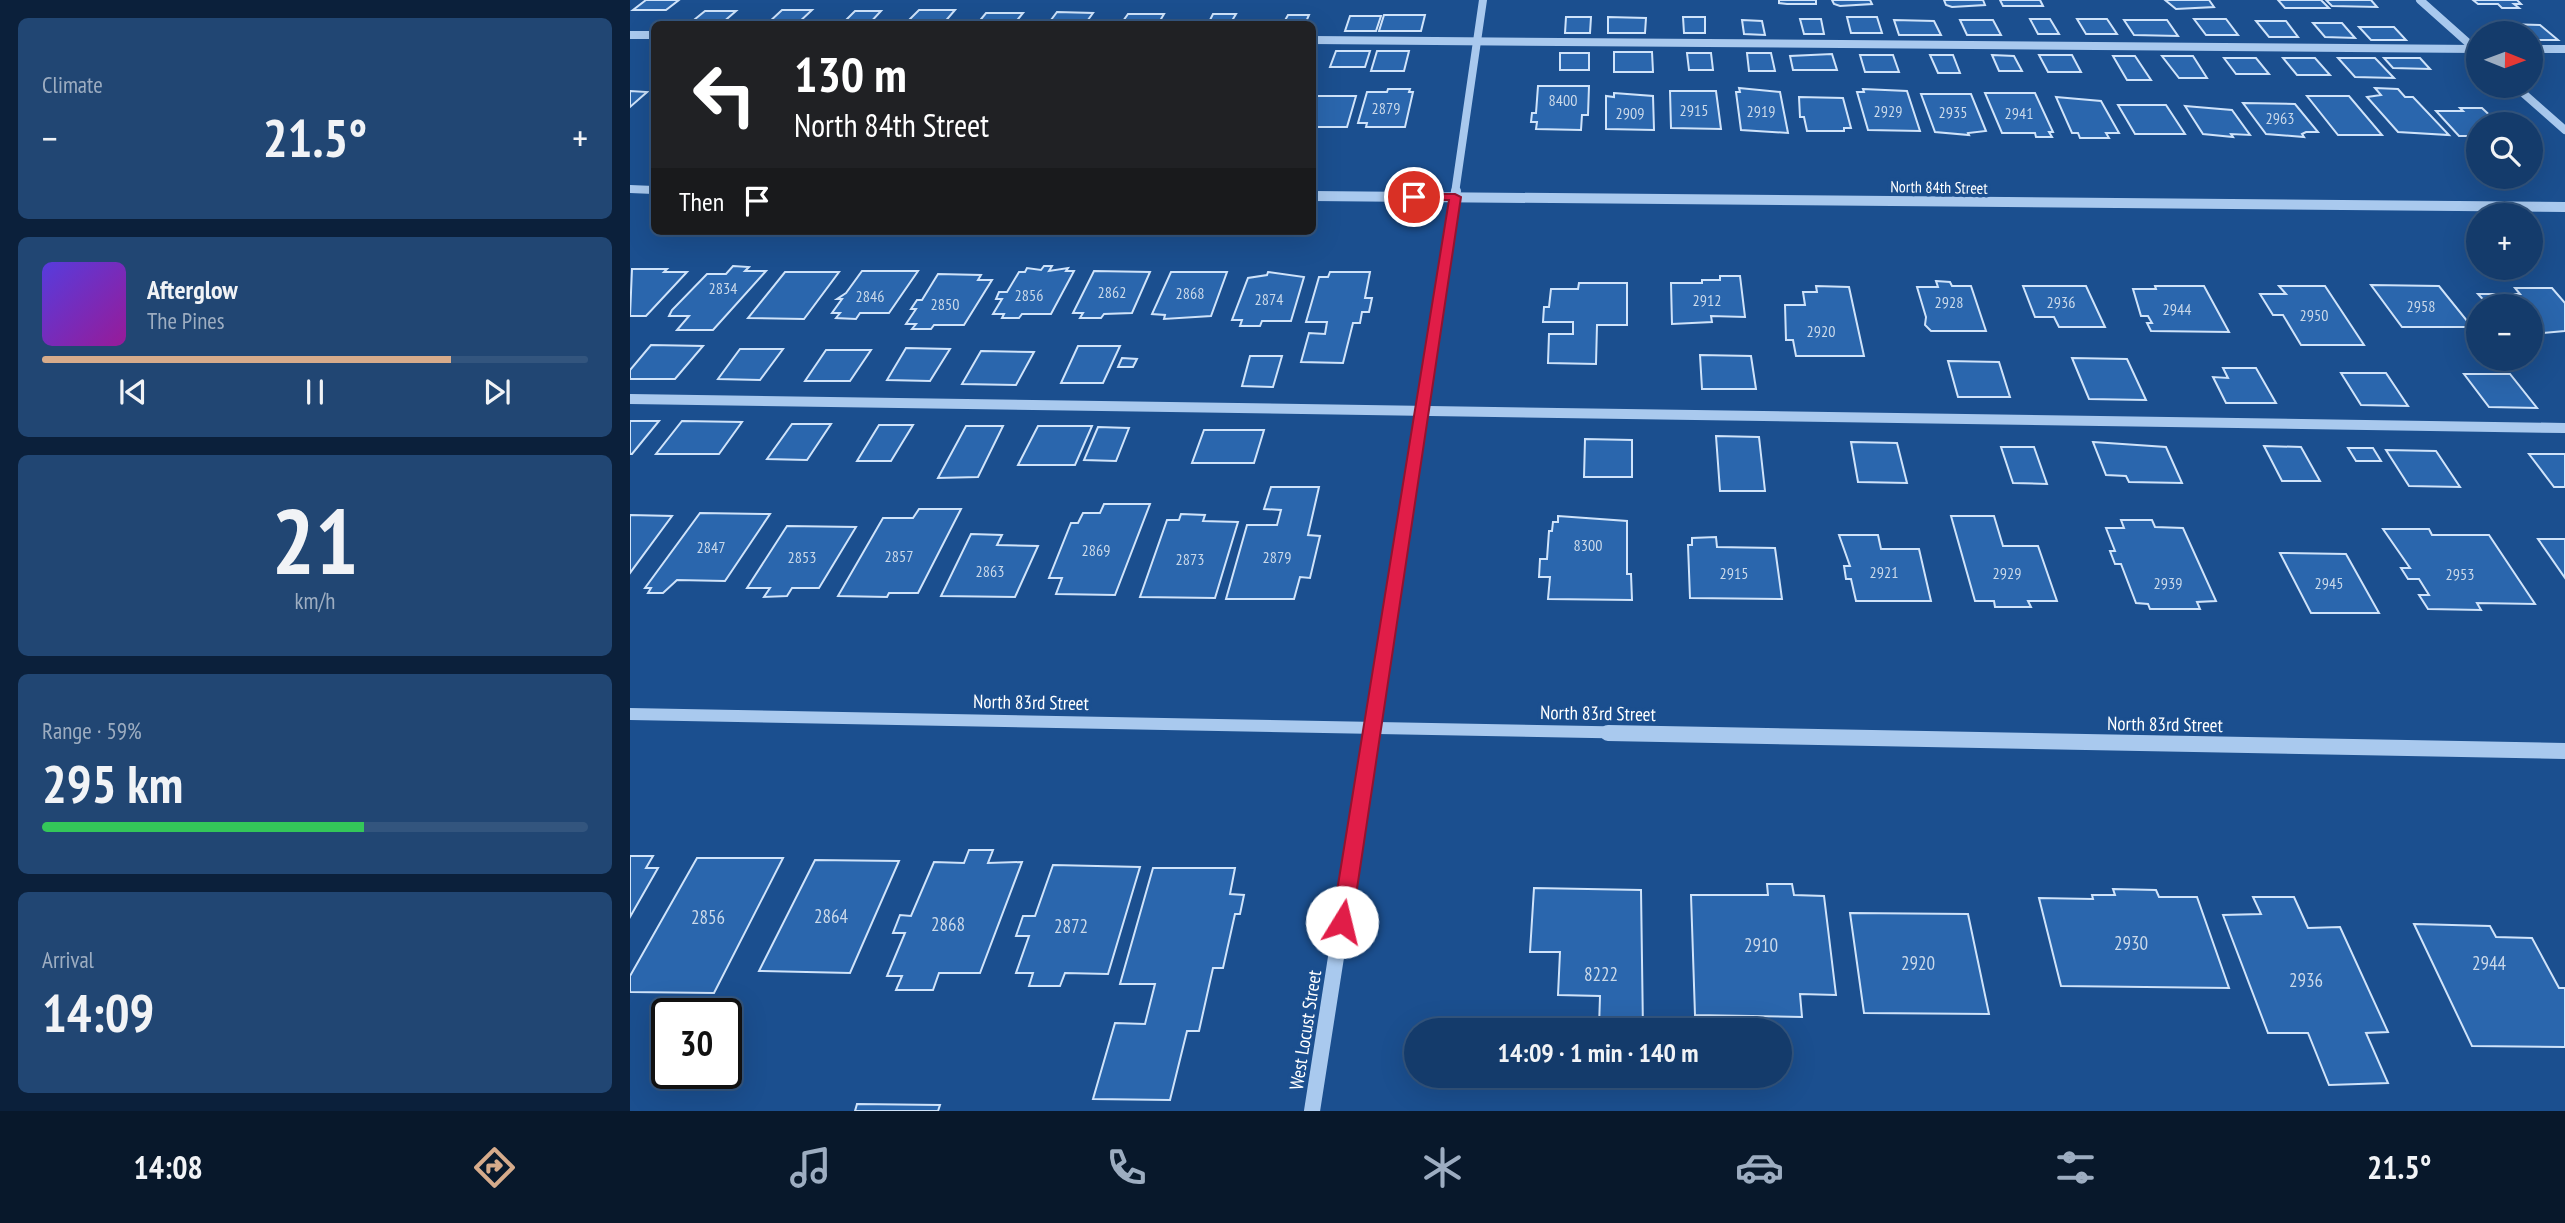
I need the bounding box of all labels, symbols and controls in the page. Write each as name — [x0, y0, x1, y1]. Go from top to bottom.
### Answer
north arrow — [2466, 21, 2543, 98]
map controls — [2466, 21, 2543, 371]
text: 130 m — [794, 42, 907, 106]
icon: left — [679, 49, 770, 140]
text: Climate — [42, 70, 103, 99]
house number: 8400 — [1549, 90, 1577, 110]
house number: 2879 — [1372, 98, 1400, 118]
house number: 2915 — [1680, 100, 1708, 120]
house number: 2919 — [1747, 101, 1775, 121]
house number: 2929 — [1874, 101, 1902, 121]
house number: 2935 — [1939, 102, 1967, 122]
house number: 2909 — [1616, 103, 1644, 123]
house number: 2941 — [2005, 103, 2033, 123]
text: 21.5° — [263, 104, 367, 171]
text: North 84th Street — [794, 104, 989, 146]
house number: 2963 — [2266, 108, 2294, 128]
button: search — [2466, 112, 2543, 189]
text: − — [42, 113, 58, 162]
text: + — [572, 113, 588, 162]
pin — [1384, 167, 1444, 227]
street label: North 84th Street — [1890, 176, 1988, 198]
icon: arrive — [1395, 178, 1433, 216]
icon: arrive — [738, 182, 776, 220]
text: Then — [679, 185, 724, 218]
button: + — [2466, 203, 2543, 280]
text: Afterglow — [147, 273, 238, 306]
house number: 2834 — [709, 278, 737, 298]
house number: 2862 — [1098, 282, 1126, 302]
house number: 2868 — [1176, 283, 1204, 303]
house number: 2856 — [1015, 285, 1043, 305]
house number: 2846 — [856, 286, 884, 306]
house number: 2874 — [1255, 289, 1283, 309]
house number: 2912 — [1693, 290, 1721, 310]
house number: 2928 — [1935, 292, 1963, 312]
house number: 2936 — [2047, 292, 2075, 312]
house number: 2850 — [931, 294, 959, 314]
button: − — [2466, 294, 2543, 371]
house number: 2958 — [2407, 296, 2435, 316]
house number: 2944 — [2163, 299, 2191, 319]
house number: 2950 — [2300, 305, 2328, 325]
text: The Pines — [147, 306, 225, 335]
house number: 2920 — [1807, 321, 1835, 341]
icon: previous — [114, 373, 152, 411]
icon: pause — [296, 373, 334, 411]
icon: next — [478, 373, 516, 411]
text: 21 — [272, 481, 359, 599]
house number: 8300 — [1574, 535, 1602, 555]
house number: 2847 — [697, 537, 725, 557]
house number: 2869 — [1082, 540, 1110, 560]
house number: 2857 — [885, 546, 913, 566]
house number: 2853 — [788, 547, 816, 567]
house number: 2879 — [1263, 547, 1291, 567]
house number: 2873 — [1176, 549, 1204, 569]
house number: 2863 — [976, 561, 1004, 581]
house number: 2921 — [1870, 562, 1898, 582]
house number: 2915 — [1720, 563, 1748, 583]
house number: 2929 — [1993, 563, 2021, 583]
house number: 2953 — [2446, 564, 2474, 584]
house number: 2939 — [2154, 573, 2182, 593]
house number: 2945 — [2315, 573, 2343, 593]
text: km/h — [295, 586, 335, 615]
street label: North 83rd Street — [973, 689, 1090, 715]
street label: North 83rd Street — [1540, 700, 1657, 726]
street label: North 83rd Street — [2107, 711, 2224, 737]
text: Range · 59% — [42, 716, 142, 745]
text: 295 km — [42, 750, 183, 817]
position arrow — [1305, 885, 1379, 959]
house number: 2864 — [814, 904, 849, 928]
house number: 2856 — [691, 905, 725, 929]
house number: 2868 — [931, 912, 965, 936]
house number: 2872 — [1054, 914, 1088, 938]
house number: 2930 — [2114, 931, 2148, 955]
house number: 2910 — [1744, 933, 1778, 957]
text: Arrival — [42, 945, 94, 974]
house number: 2920 — [1901, 951, 1935, 975]
house number: 2944 — [2472, 951, 2507, 975]
house number: 8222 — [1584, 962, 1618, 986]
street label: West Locust Street — [1284, 968, 1326, 1092]
house number: 2936 — [2289, 968, 2323, 992]
text: 14:09 — [42, 979, 154, 1046]
speed limit sign: 30 — [651, 998, 742, 1089]
text: 14:09 · 1 min · 140 m — [1498, 1036, 1698, 1069]
icon: directions — [470, 1143, 519, 1192]
icon: music — [786, 1143, 835, 1192]
icon: phone — [1102, 1143, 1151, 1192]
icon: climate — [1418, 1143, 1467, 1192]
icon: car — [1735, 1143, 1784, 1192]
icon: filters — [2051, 1143, 2100, 1192]
text: 14:08 — [134, 1146, 203, 1188]
text: 21.5° — [2367, 1146, 2431, 1188]

